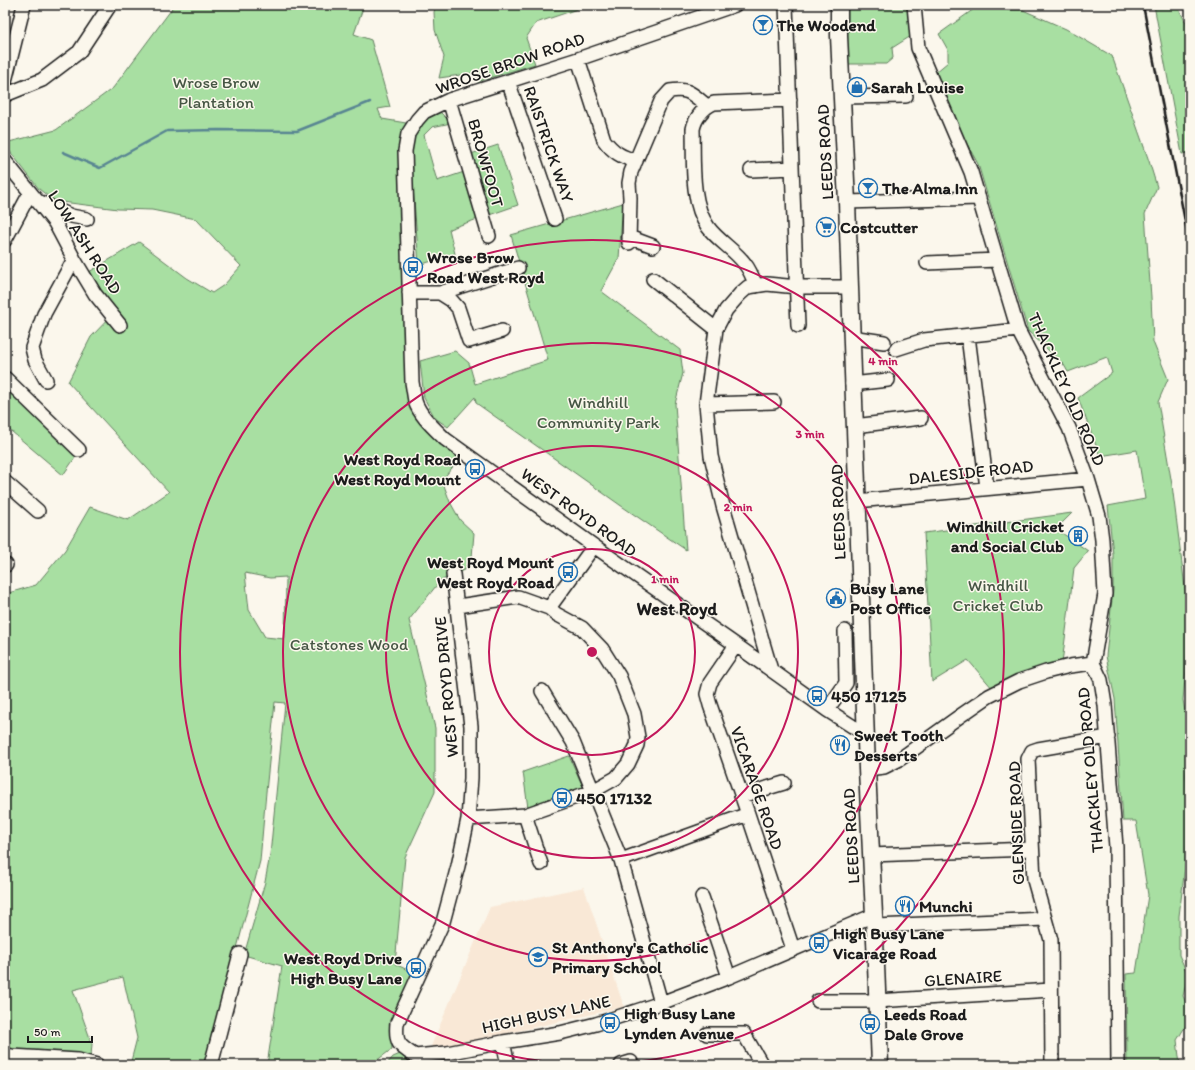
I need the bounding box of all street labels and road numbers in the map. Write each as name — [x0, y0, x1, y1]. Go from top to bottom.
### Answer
street label: WROSE BROW ROAD — [433, 28, 588, 98]
street label: RAISTRICK WAY — [520, 83, 578, 205]
street label: LEEDS ROAD — [812, 103, 837, 200]
street label: BROWFOOT — [464, 116, 508, 210]
street label: LOW ASH ROAD — [44, 186, 126, 298]
street label: THACKLEY OLD ROAD — [1024, 309, 1110, 469]
street label: DALESIDE ROAD — [908, 456, 1034, 488]
street label: WEST ROYD ROAD — [517, 463, 641, 561]
street label: LEEDS ROAD — [826, 464, 850, 560]
street label: WEST ROYD DRIVE — [430, 616, 462, 758]
street label: THACKLEY OLD ROAD — [1073, 686, 1107, 854]
street label: VICARAGE ROAD — [726, 724, 788, 852]
street label: GLENSIDE ROAD — [1004, 761, 1028, 885]
street label: LEEDS ROAD — [838, 787, 863, 884]
street label: GLENAIRE — [923, 965, 1003, 991]
street label: HIGH BUSY LANE — [480, 991, 612, 1037]

